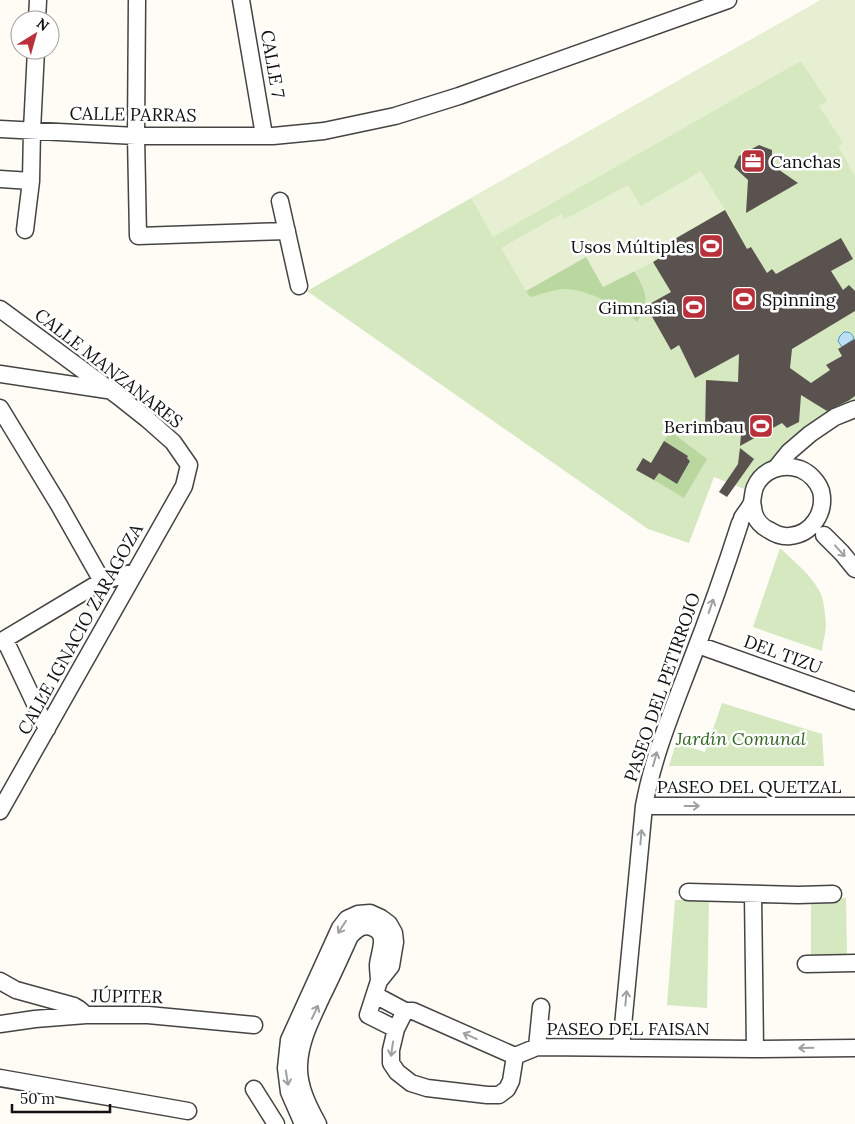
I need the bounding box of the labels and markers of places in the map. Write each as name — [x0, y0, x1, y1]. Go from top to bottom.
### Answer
office icon: Canchas — [740, 148, 766, 174]
place label: Canchas — [770, 150, 841, 173]
sports icon: Usos Múltiples — [698, 233, 724, 259]
place label: Usos Múltiples — [571, 235, 694, 258]
sports icon: Spinning — [731, 286, 757, 312]
place label: Spinning — [762, 288, 837, 311]
sports icon: Gimnasia — [681, 294, 707, 320]
place label: Gimnasia — [598, 296, 676, 319]
sports icon: Berimbau — [748, 413, 774, 439]
place label: Berimbau — [664, 415, 744, 438]

